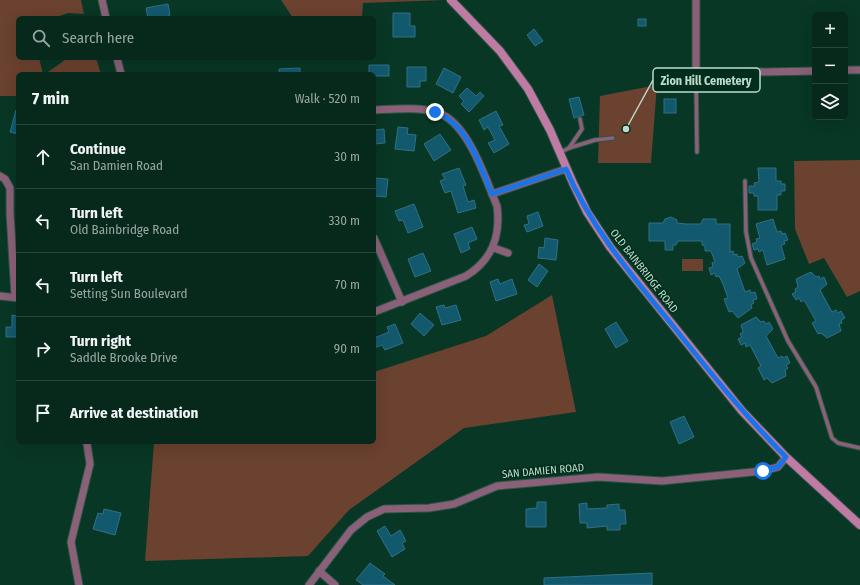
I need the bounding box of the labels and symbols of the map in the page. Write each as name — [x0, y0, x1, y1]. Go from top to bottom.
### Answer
callout: Zion Hill Cemetery — [653, 68, 760, 92]
text: Zion Hill Cemetery — [660, 74, 752, 88]
route end — [426, 103, 444, 121]
street label: OLD BAINBRIDGE ROAD — [607, 227, 681, 315]
street label: SAN DAMIEN ROAD — [501, 461, 585, 481]
route start — [754, 462, 772, 480]

